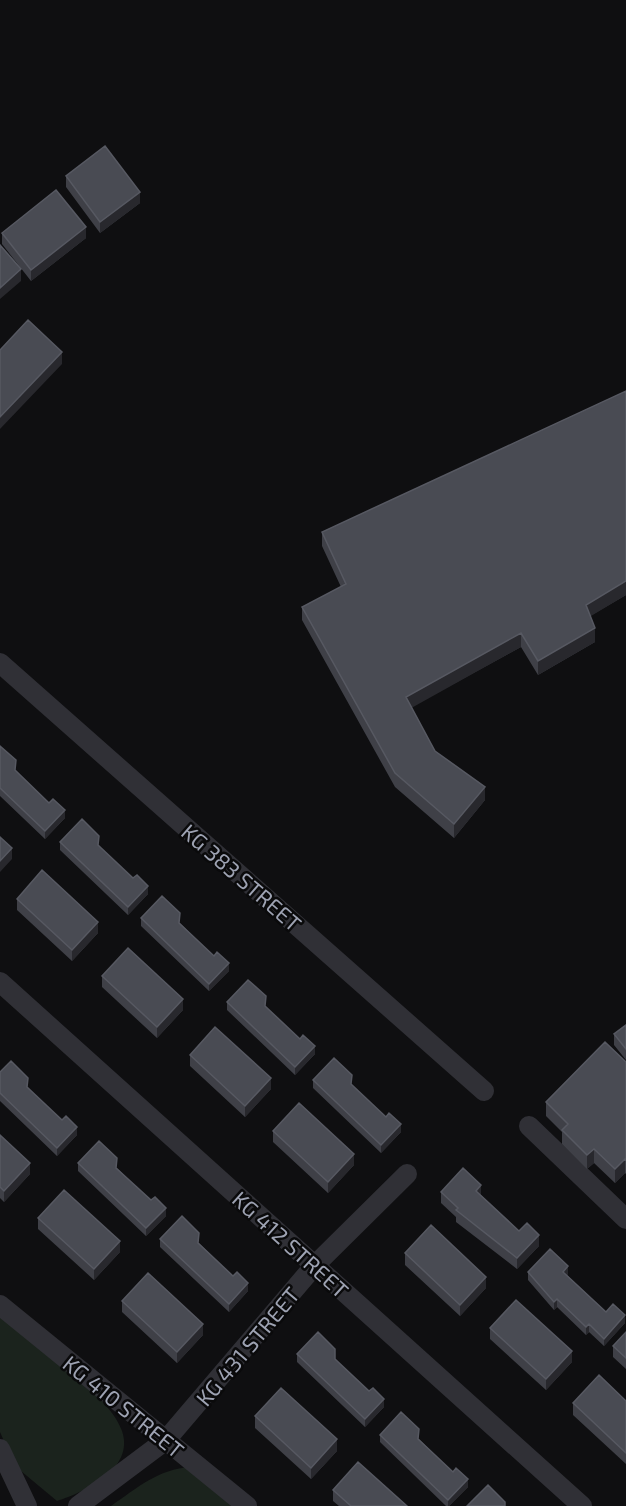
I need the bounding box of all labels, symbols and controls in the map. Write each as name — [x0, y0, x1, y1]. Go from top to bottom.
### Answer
street label: KG 383 STREET — [177, 818, 307, 936]
street label: KG 412 STREET — [228, 1185, 354, 1303]
street label: KG 431 STREET — [190, 1281, 304, 1411]
street label: KG 410 STREET — [58, 1349, 190, 1463]

